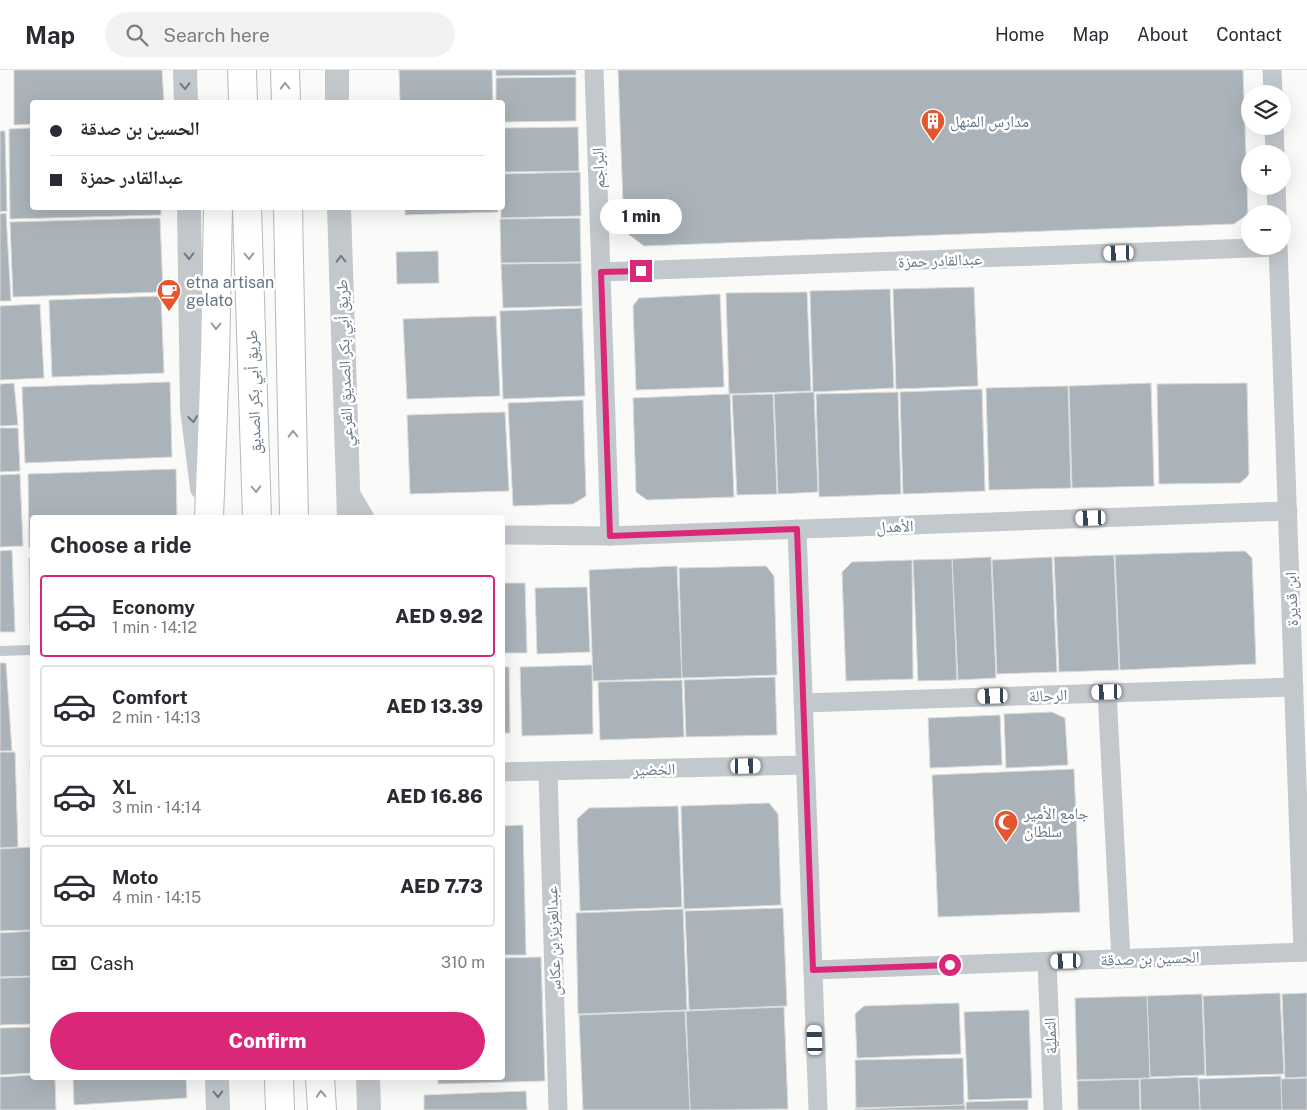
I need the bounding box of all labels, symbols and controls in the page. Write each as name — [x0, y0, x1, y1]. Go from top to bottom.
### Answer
search box — [105, 12, 455, 57]
text: Map — [25, 21, 75, 49]
icon: search — [123, 21, 151, 49]
text: Search here — [163, 24, 270, 46]
text: Home — [995, 24, 1045, 45]
text: Map — [1073, 24, 1109, 45]
text: About — [1137, 24, 1188, 45]
text: Contact — [1216, 24, 1282, 45]
one-way arrow — [280, 82, 291, 90]
one-way arrow — [180, 83, 191, 91]
map controls — [1241, 85, 1291, 255]
button: layers — [1241, 85, 1291, 135]
building icon: مدارس المنهل — [920, 108, 946, 142]
place label: مدارس المنهل — [950, 112, 1029, 132]
text: الحسين بن صدقة — [80, 117, 200, 139]
button: + — [1241, 145, 1291, 195]
street label: البراجم — [588, 147, 610, 189]
text: عبدالقادر حمزة — [80, 166, 183, 188]
callout: 1 min — [600, 198, 682, 234]
button: − — [1241, 205, 1291, 255]
text: 1 min — [621, 207, 661, 226]
car — [1103, 245, 1134, 261]
street label: عبدالقادر حمزة — [898, 250, 982, 271]
one-way arrow — [184, 252, 195, 260]
one-way arrow — [243, 252, 254, 260]
one-way arrow — [335, 255, 346, 263]
route end — [630, 260, 652, 282]
place label: etna artisan gelato — [186, 273, 274, 310]
cafe icon: etna artisan gelato — [156, 278, 182, 312]
street label: طريق أبي بكر الصديق الفرعي — [332, 279, 360, 447]
one-way arrow — [211, 322, 221, 330]
street label: طريق أبي بكر الصديق — [242, 329, 268, 455]
one-way arrow — [187, 415, 198, 423]
one-way arrow — [288, 430, 298, 438]
one-way arrow — [251, 485, 261, 493]
car — [1075, 510, 1106, 526]
street label: الأهدل — [876, 516, 914, 538]
text: Choose a ride — [50, 532, 192, 558]
street label: ابن قديرة — [1281, 572, 1303, 626]
icon: car — [52, 594, 97, 639]
text: Economy — [112, 596, 195, 618]
text: AED 9.92 — [395, 605, 483, 627]
text: 1 min · 14:12 — [112, 618, 197, 637]
icon: car — [52, 684, 97, 729]
car — [1091, 684, 1122, 700]
street label: الرحالة — [1028, 685, 1068, 706]
text: Comfort — [112, 686, 188, 708]
car — [977, 688, 1008, 704]
text: AED 13.39 — [386, 695, 483, 717]
text: 2 min · 14:13 — [112, 708, 201, 727]
car — [730, 758, 761, 774]
street label: الخضير — [631, 759, 676, 780]
icon: car — [52, 774, 97, 819]
text: XL — [112, 776, 137, 798]
text: AED 16.86 — [386, 785, 483, 807]
text: 3 min · 14:14 — [112, 798, 201, 817]
place label: جامع الأمير سلطان — [1023, 804, 1089, 842]
mosque icon: جامع الأمير سلطان — [993, 809, 1019, 843]
icon: car — [52, 864, 97, 909]
text: Moto — [112, 866, 158, 888]
text: AED 7.73 — [400, 875, 483, 897]
street label: عبدالعزيز بن عكاس — [542, 886, 566, 996]
text: 4 min · 14:15 — [112, 888, 201, 907]
street label: الحسين بن صدقة — [1100, 947, 1200, 971]
icon: cash — [50, 949, 78, 977]
text: Cash — [90, 952, 134, 974]
text: 310 m — [441, 953, 485, 972]
car — [1050, 953, 1081, 969]
route start — [939, 954, 961, 976]
button: Confirm — [50, 1012, 485, 1070]
street label: الثملية — [1040, 1017, 1061, 1055]
car — [806, 1025, 823, 1055]
one-way arrow — [316, 1089, 326, 1097]
one-way arrow — [212, 1090, 223, 1098]

